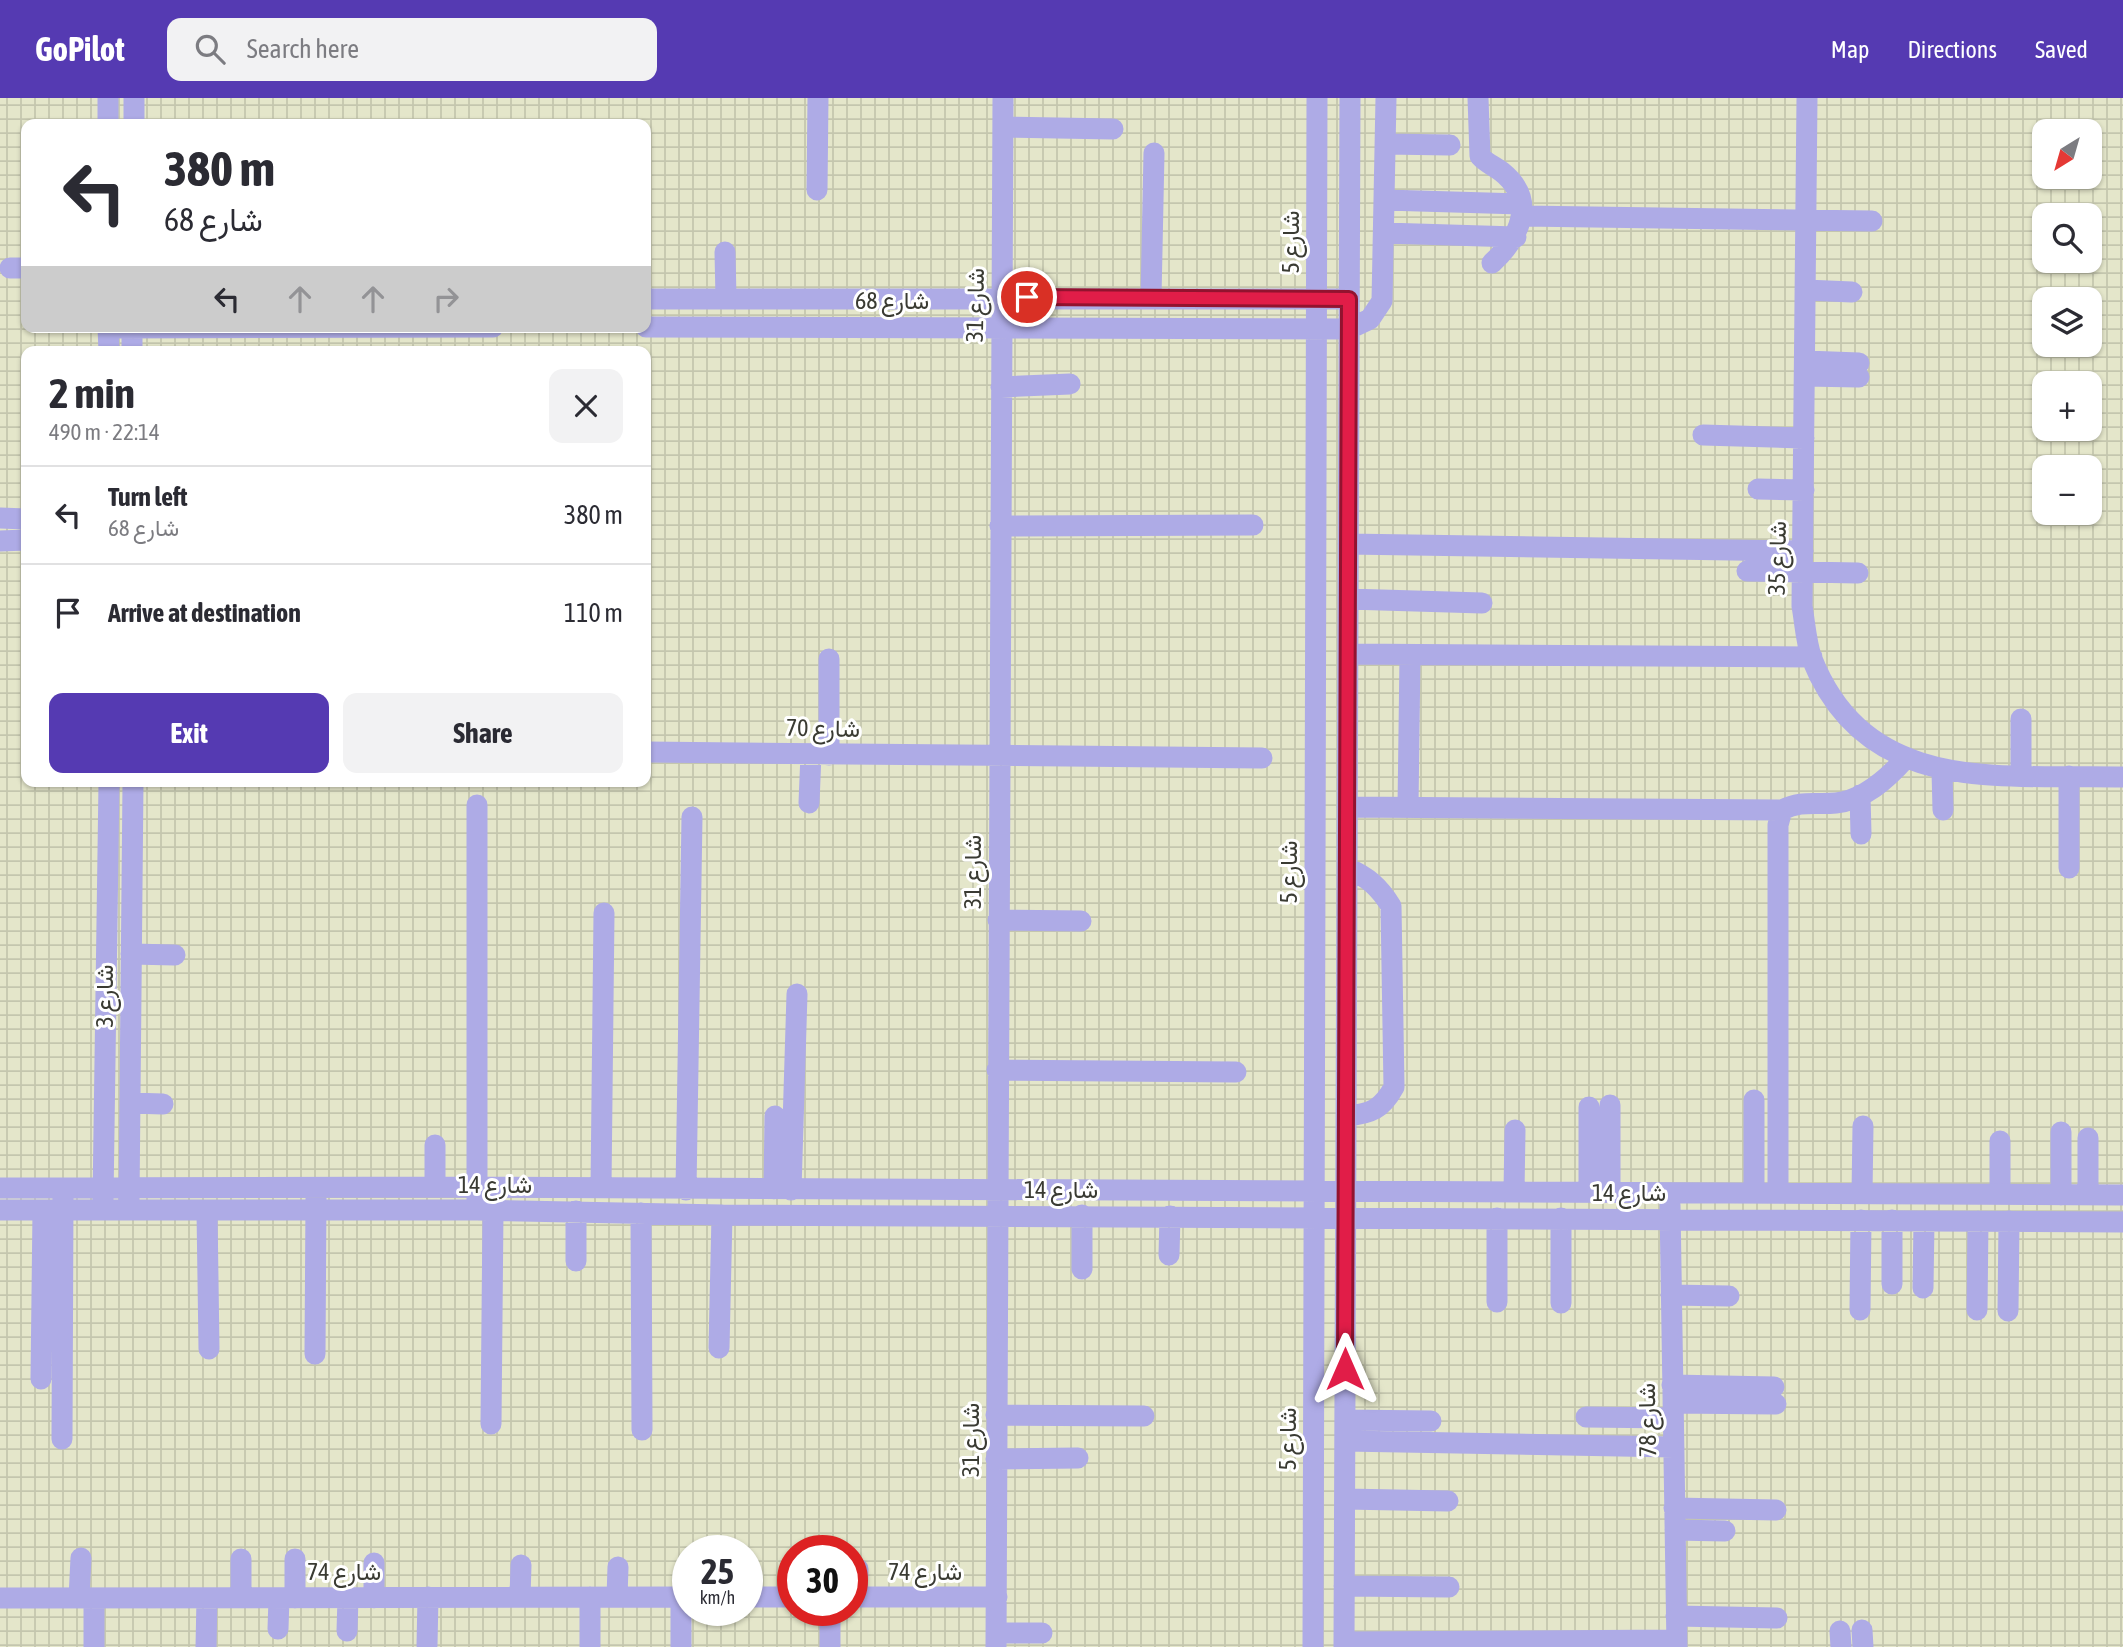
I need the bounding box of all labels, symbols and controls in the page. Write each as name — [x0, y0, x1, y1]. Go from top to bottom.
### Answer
search box — [167, 18, 657, 81]
text: GoPilot — [35, 30, 125, 68]
icon: search — [191, 30, 229, 68]
text: Search here — [247, 34, 359, 64]
text: Map — [1831, 36, 1869, 63]
text: Directions — [1907, 36, 1997, 63]
text: Saved — [2035, 36, 2088, 63]
north arrow — [2032, 119, 2102, 189]
map controls — [2032, 119, 2102, 525]
text: 380 m — [164, 140, 275, 196]
icon: left — [49, 147, 140, 238]
text: شارع 68 — [164, 201, 263, 238]
button: search — [2032, 203, 2102, 273]
street label: شارع 5 — [1277, 211, 1307, 273]
pin — [997, 267, 1057, 327]
street label: شارع 31 — [961, 268, 992, 342]
icon: arrive — [1008, 278, 1046, 316]
icon: left — [208, 280, 246, 318]
icon: ahead — [281, 280, 319, 318]
icon: ahead — [354, 280, 392, 318]
icon: right — [427, 280, 465, 318]
street label: شارع 68 — [855, 287, 929, 317]
button: layers — [2032, 287, 2102, 357]
text: 2 min — [49, 369, 135, 417]
button: close — [549, 369, 623, 443]
button: + — [2032, 371, 2102, 441]
text: 490 m · 22:14 — [49, 419, 160, 445]
button: − — [2032, 455, 2102, 525]
text: Turn left — [108, 482, 188, 512]
icon: left — [49, 496, 87, 534]
text: 380 m — [564, 500, 623, 530]
text: شارع 68 — [108, 515, 179, 541]
street label: شارع 35 — [1763, 521, 1794, 595]
icon: arrive — [49, 594, 87, 632]
text: Arrive at destination — [108, 598, 301, 628]
text: 110 m — [564, 598, 623, 628]
button: Exit — [49, 693, 329, 773]
button: Share — [343, 693, 623, 773]
street label: شارع 70 — [786, 714, 860, 745]
street label: شارع 31 — [959, 835, 989, 909]
street label: شارع 5 — [1275, 841, 1305, 903]
street label: شارع 3 — [91, 965, 121, 1027]
street label: شارع 14 — [458, 1171, 532, 1201]
street label: شارع 14 — [1024, 1176, 1098, 1206]
street label: شارع 14 — [1592, 1179, 1666, 1209]
position arrow — [1308, 1332, 1382, 1406]
street label: شارع 78 — [1633, 1383, 1664, 1457]
street label: شارع 31 — [957, 1403, 987, 1477]
street label: شارع 5 — [1274, 1408, 1304, 1470]
speed limit sign: 30 — [777, 1535, 868, 1626]
text: 25 — [701, 1551, 734, 1591]
street label: شارع 74 — [307, 1558, 381, 1588]
street label: شارع 74 — [888, 1558, 962, 1588]
text: km/h — [700, 1587, 735, 1608]

